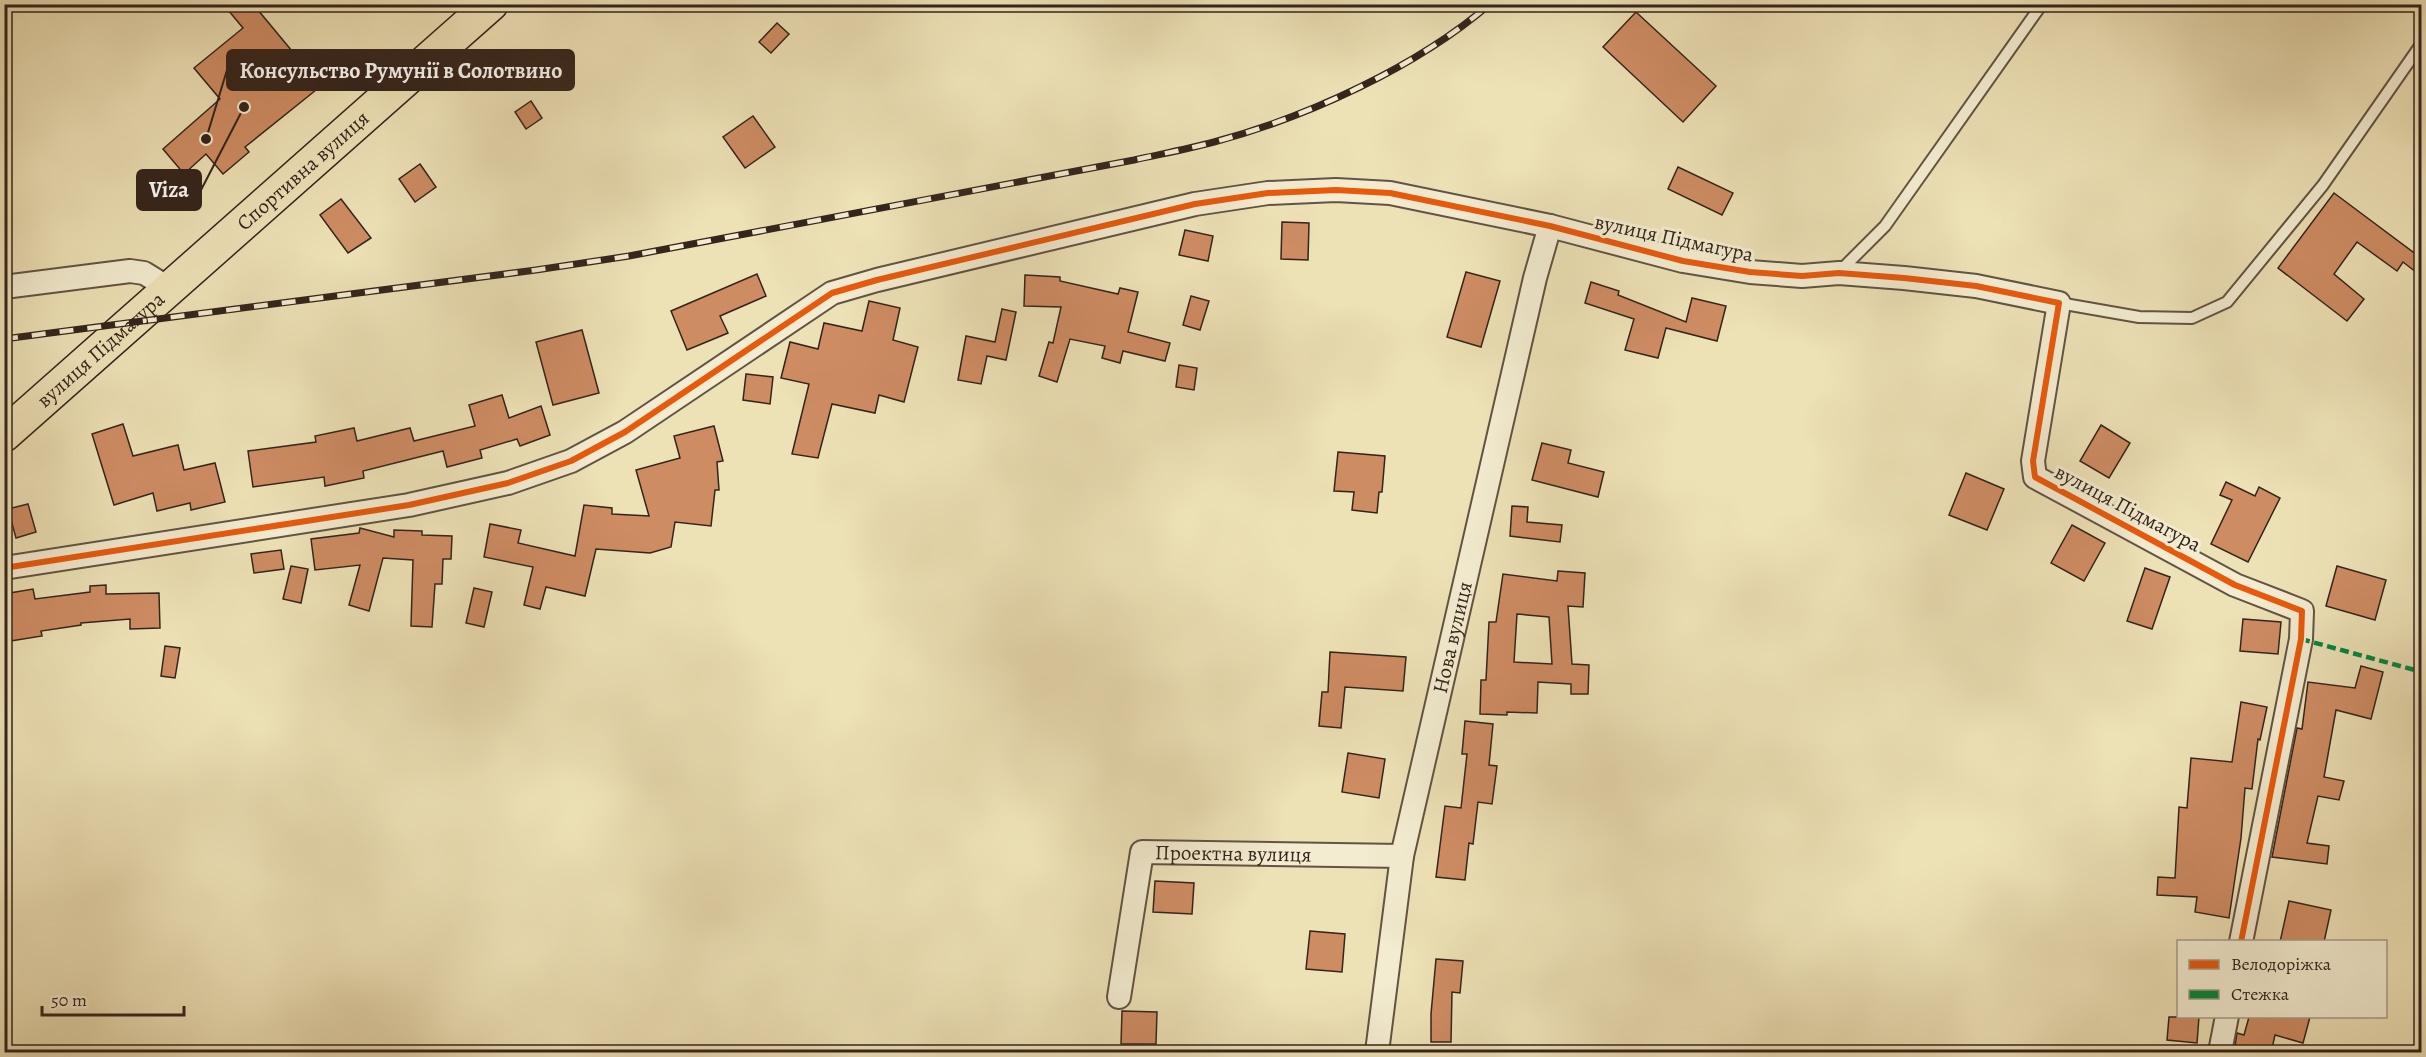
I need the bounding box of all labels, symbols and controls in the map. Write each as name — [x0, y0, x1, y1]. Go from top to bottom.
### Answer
callout: Консульство Румунії в Солотвино — [227, 50, 574, 90]
text: Консульство Румунії в Солотвино — [240, 56, 562, 86]
street label: Спортивна вулиця — [231, 104, 375, 237]
callout: Viza — [137, 170, 201, 210]
text: Viza — [148, 175, 189, 205]
street label: вулиця Підмагура — [1592, 207, 1756, 269]
street label: вулиця Підмагура — [31, 285, 171, 414]
street label: вулиця Підмагура — [2050, 458, 2206, 559]
street label: Нова вулиця — [1426, 579, 1479, 696]
street label: Проектна вулиця — [1155, 838, 1312, 869]
legend — [2177, 940, 2387, 1018]
text: Велодоріжка — [2231, 952, 2332, 976]
scale bar — [42, 979, 184, 1017]
text: Стежка — [2231, 982, 2290, 1006]
text: 50 m — [51, 988, 87, 1012]

